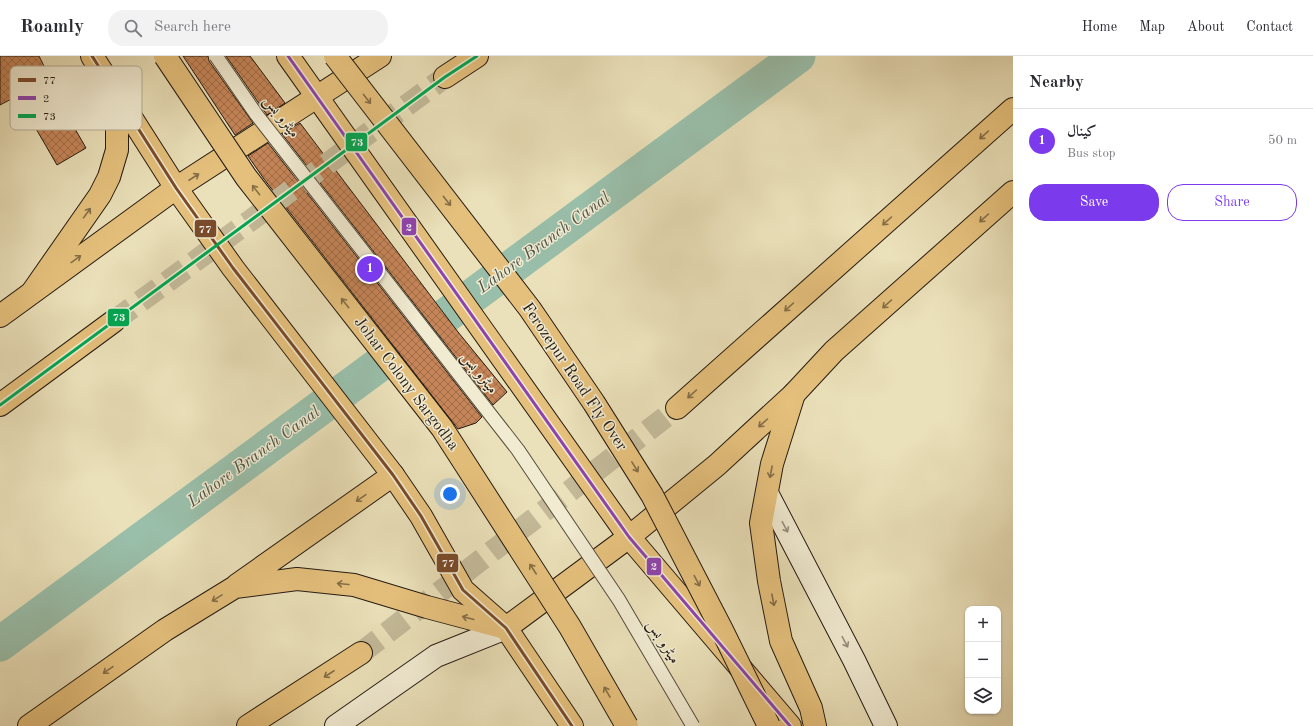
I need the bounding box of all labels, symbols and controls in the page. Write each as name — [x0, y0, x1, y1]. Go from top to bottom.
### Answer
search box — [108, 10, 388, 46]
icon: search — [122, 17, 144, 39]
text: Roamly — [20, 18, 84, 37]
text: Search here — [154, 20, 231, 35]
text: Home — [1082, 20, 1117, 34]
text: Map — [1139, 20, 1165, 34]
text: About — [1187, 20, 1224, 34]
text: Contact — [1246, 20, 1293, 34]
legend — [10, 66, 142, 130]
text: Nearby — [1029, 74, 1084, 91]
text: 77 — [43, 76, 56, 87]
street label: میٹرو بس — [259, 93, 302, 142]
one-way arrow — [363, 93, 371, 104]
text: 2 — [43, 94, 49, 105]
text: 73 — [43, 112, 56, 123]
text: کینال — [1067, 125, 1097, 140]
one-way arrow — [979, 130, 989, 139]
line badge: 73 — [345, 132, 368, 152]
text: 1 — [1038, 134, 1046, 147]
text: 50 m — [1268, 134, 1297, 147]
text: 73 — [351, 138, 363, 149]
text: Bus stop — [1067, 147, 1116, 160]
one-way arrow — [189, 173, 200, 181]
one-way arrow — [251, 184, 260, 195]
button: Save — [1029, 184, 1159, 221]
button: Share — [1167, 184, 1297, 221]
water label: Lahore Branch Canal — [474, 189, 613, 297]
one-way arrow — [442, 196, 451, 207]
one-way arrow — [83, 208, 91, 219]
one-way arrow — [979, 213, 989, 222]
one-way arrow — [882, 216, 892, 225]
line badge: 2 — [401, 217, 417, 236]
line badge: 77 — [194, 219, 217, 238]
text: 2 — [406, 223, 412, 234]
text: 77 — [199, 225, 211, 236]
pin: 1 — [357, 254, 383, 284]
one-way arrow — [71, 255, 82, 263]
one-way arrow — [340, 298, 349, 309]
one-way arrow — [882, 299, 892, 309]
street label: Ferozepur Road Fly Over — [518, 300, 630, 454]
one-way arrow — [784, 303, 795, 312]
line badge: 73 — [107, 308, 130, 327]
text: 73 — [113, 313, 125, 324]
street label: Johar Colony Sargodha — [351, 314, 461, 454]
street label: میٹرو بس — [457, 349, 500, 398]
one-way arrow — [687, 389, 697, 398]
water label: Lahore Branch Canal — [184, 403, 323, 511]
one-way arrow — [758, 418, 768, 428]
one-way arrow — [631, 461, 639, 473]
one-way arrow — [766, 465, 774, 478]
your location — [440, 484, 460, 504]
one-way arrow — [356, 494, 367, 502]
one-way arrow — [781, 521, 789, 533]
line badge: 77 — [436, 553, 459, 573]
line badge: 2 — [646, 557, 662, 576]
text: 77 — [442, 559, 454, 570]
text: 2 — [651, 562, 657, 573]
one-way arrow — [529, 564, 537, 575]
one-way arrow — [694, 575, 701, 587]
one-way arrow — [337, 580, 350, 587]
one-way arrow — [769, 593, 777, 606]
one-way arrow — [212, 594, 223, 602]
map controls — [965, 606, 1001, 714]
button: + — [965, 606, 1001, 642]
one-way arrow — [462, 614, 475, 621]
street label: میٹرو بس — [643, 617, 682, 668]
one-way arrow — [842, 636, 849, 648]
button: − — [965, 642, 1001, 678]
one-way arrow — [103, 666, 114, 674]
one-way arrow — [323, 670, 334, 678]
button: layers — [965, 678, 1001, 714]
one-way arrow — [603, 686, 611, 698]

